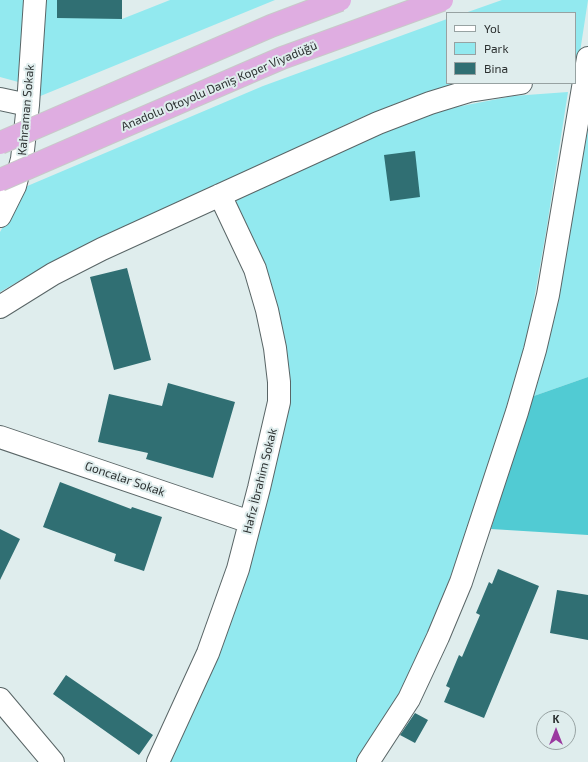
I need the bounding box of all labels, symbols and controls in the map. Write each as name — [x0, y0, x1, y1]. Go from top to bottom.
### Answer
legend — [446, 12, 576, 84]
text: Yol — [484, 21, 500, 35]
street label: Anadolu Otoyolu Daniş Koper Viyadüğü — [119, 38, 319, 134]
text: Park — [484, 41, 509, 55]
text: Bina — [484, 61, 508, 75]
street label: Kahraman Sokak — [15, 64, 37, 156]
street label: Hafız İbrahim Sokak — [240, 427, 280, 535]
street label: Goncalar Sokak — [83, 459, 167, 499]
north arrow — [536, 710, 576, 750]
text: K — [553, 712, 559, 725]

